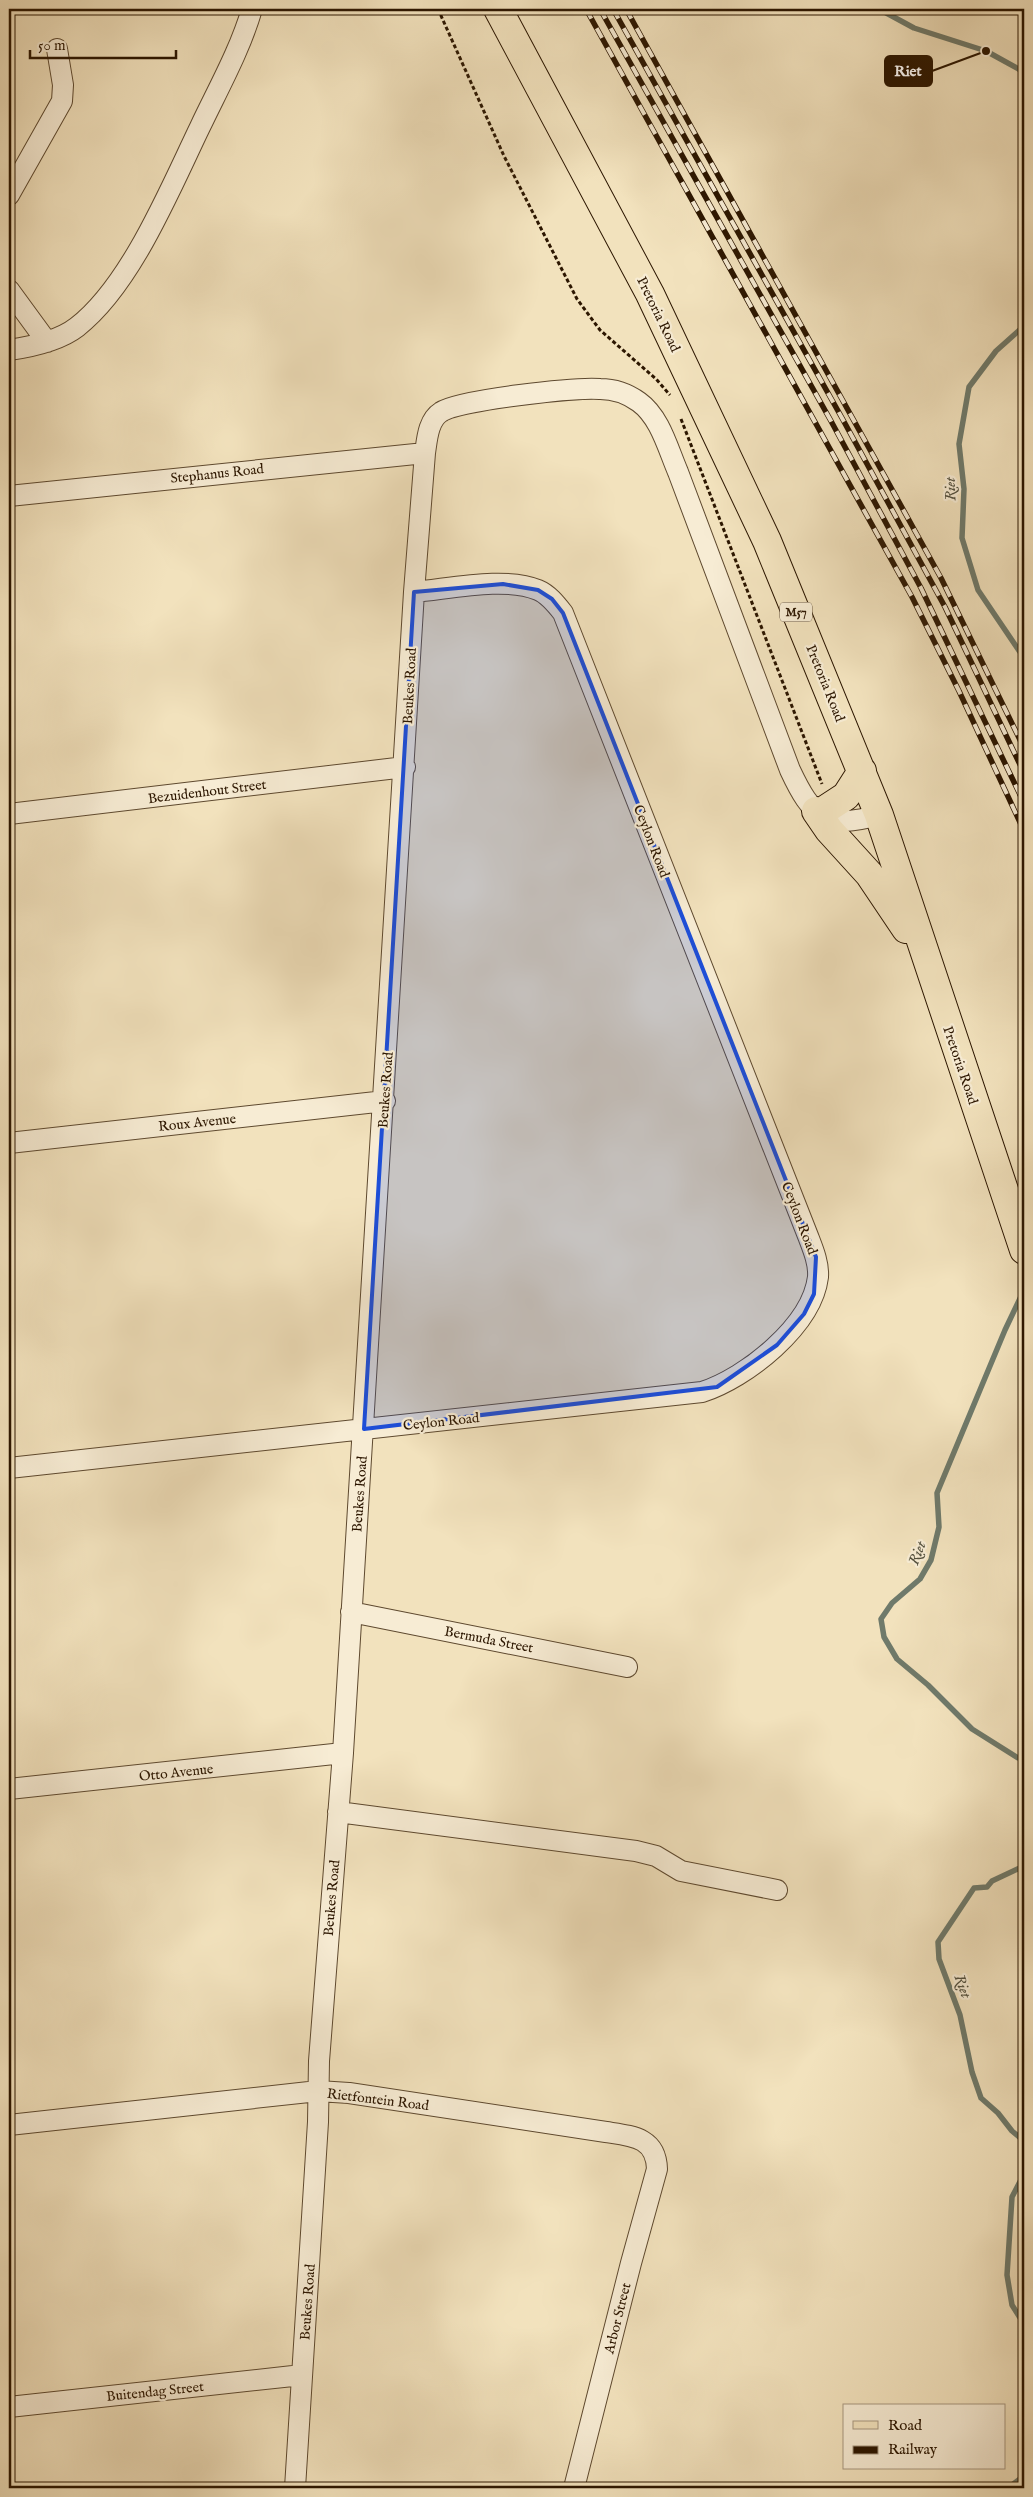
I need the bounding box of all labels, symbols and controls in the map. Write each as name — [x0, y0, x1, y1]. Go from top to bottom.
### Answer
scale bar — [30, 28, 176, 60]
text: 50 m — [38, 36, 66, 55]
callout: Riet — [885, 56, 932, 86]
text: Riet — [894, 62, 923, 81]
street label: Pretoria Road — [632, 274, 684, 356]
street label: Stephanus Road — [170, 460, 265, 488]
water label: Riet — [941, 476, 960, 501]
road number: M57 — [780, 602, 812, 622]
street label: Pretoria Road — [801, 642, 849, 725]
street label: Beukes Road — [399, 647, 421, 725]
street label: Bezuidenhout Street — [147, 776, 268, 808]
street label: Ceylon Road — [629, 802, 673, 881]
street label: Pretoria Road — [938, 1024, 982, 1107]
street label: Beukes Road — [374, 1051, 398, 1129]
street label: Roux Avenue — [157, 1110, 237, 1136]
street label: Ceylon Road — [777, 1179, 821, 1258]
street label: Ceylon Road — [402, 1409, 481, 1435]
street label: Beukes Road — [348, 1455, 372, 1533]
water label: Riet — [904, 1538, 931, 1568]
street label: Bermuda Street — [443, 1623, 535, 1657]
street label: Otto Avenue — [138, 1760, 215, 1786]
street label: Beukes Road — [320, 1859, 344, 1937]
water label: Riet — [950, 1972, 976, 2002]
street label: Rietfontein Road — [326, 2085, 430, 2115]
street label: Beukes Road — [296, 2263, 320, 2341]
street label: Arbor Street — [600, 2281, 636, 2357]
street label: Buitendag Street — [105, 2378, 205, 2406]
legend — [843, 2404, 1006, 2470]
text: Road — [888, 2416, 923, 2435]
text: Railway — [888, 2440, 938, 2459]

